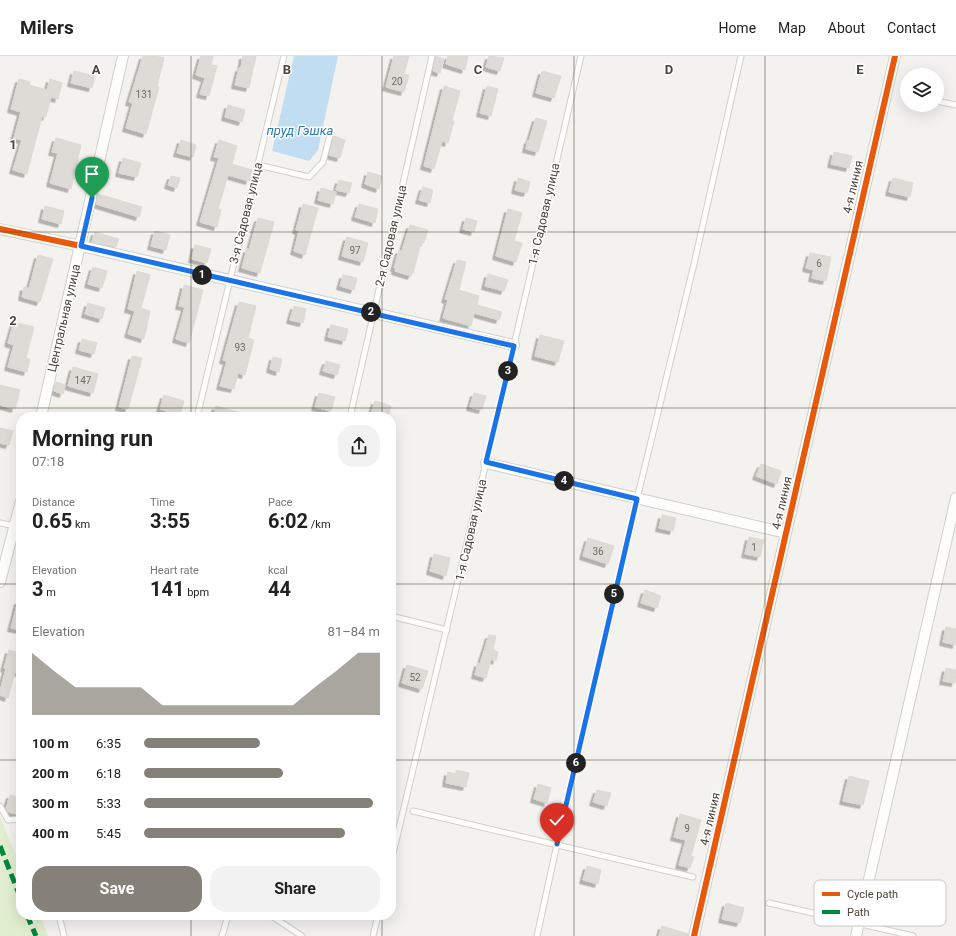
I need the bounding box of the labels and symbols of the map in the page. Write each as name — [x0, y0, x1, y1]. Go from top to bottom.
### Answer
text: A — [92, 62, 101, 77]
text: B — [283, 62, 291, 77]
text: C — [474, 62, 483, 77]
text: D — [665, 62, 673, 77]
text: E — [856, 62, 864, 77]
house number: 20 — [391, 76, 403, 87]
house number: 131 — [136, 89, 152, 100]
water label: пруд Гэшка — [267, 123, 334, 138]
text: 1 — [9, 137, 17, 152]
pin — [75, 157, 109, 198]
street label: 4-я линия — [840, 159, 866, 215]
street label: 3-я Садовая улица — [227, 161, 265, 265]
street label: 1-я Садовая улица — [525, 162, 563, 266]
street label: 2-я Садовая улица — [372, 184, 410, 288]
house number: 97 — [349, 245, 361, 256]
house number: 6 — [816, 258, 822, 269]
street label: Центральная улица — [45, 263, 83, 373]
pin: 1 — [192, 265, 212, 285]
pin: 2 — [361, 302, 381, 322]
text: 2 — [9, 313, 17, 328]
house number: 93 — [234, 342, 246, 353]
pin: 3 — [498, 361, 518, 381]
house number: 147 — [75, 375, 92, 386]
pin: 4 — [554, 471, 574, 491]
street label: 4-я линия — [769, 475, 795, 531]
street label: 1-я Садовая улица — [452, 478, 490, 582]
house number: 1 — [751, 542, 757, 553]
house number: 36 — [592, 546, 604, 557]
pin: 5 — [604, 584, 624, 604]
house number: 52 — [409, 672, 421, 683]
pin: 6 — [566, 753, 586, 773]
street label: 4-я линия — [697, 791, 723, 847]
pin — [540, 803, 574, 844]
house number: 9 — [684, 823, 690, 834]
legend — [814, 880, 946, 926]
text: Cycle path — [847, 888, 898, 901]
text: Path — [847, 906, 870, 919]

